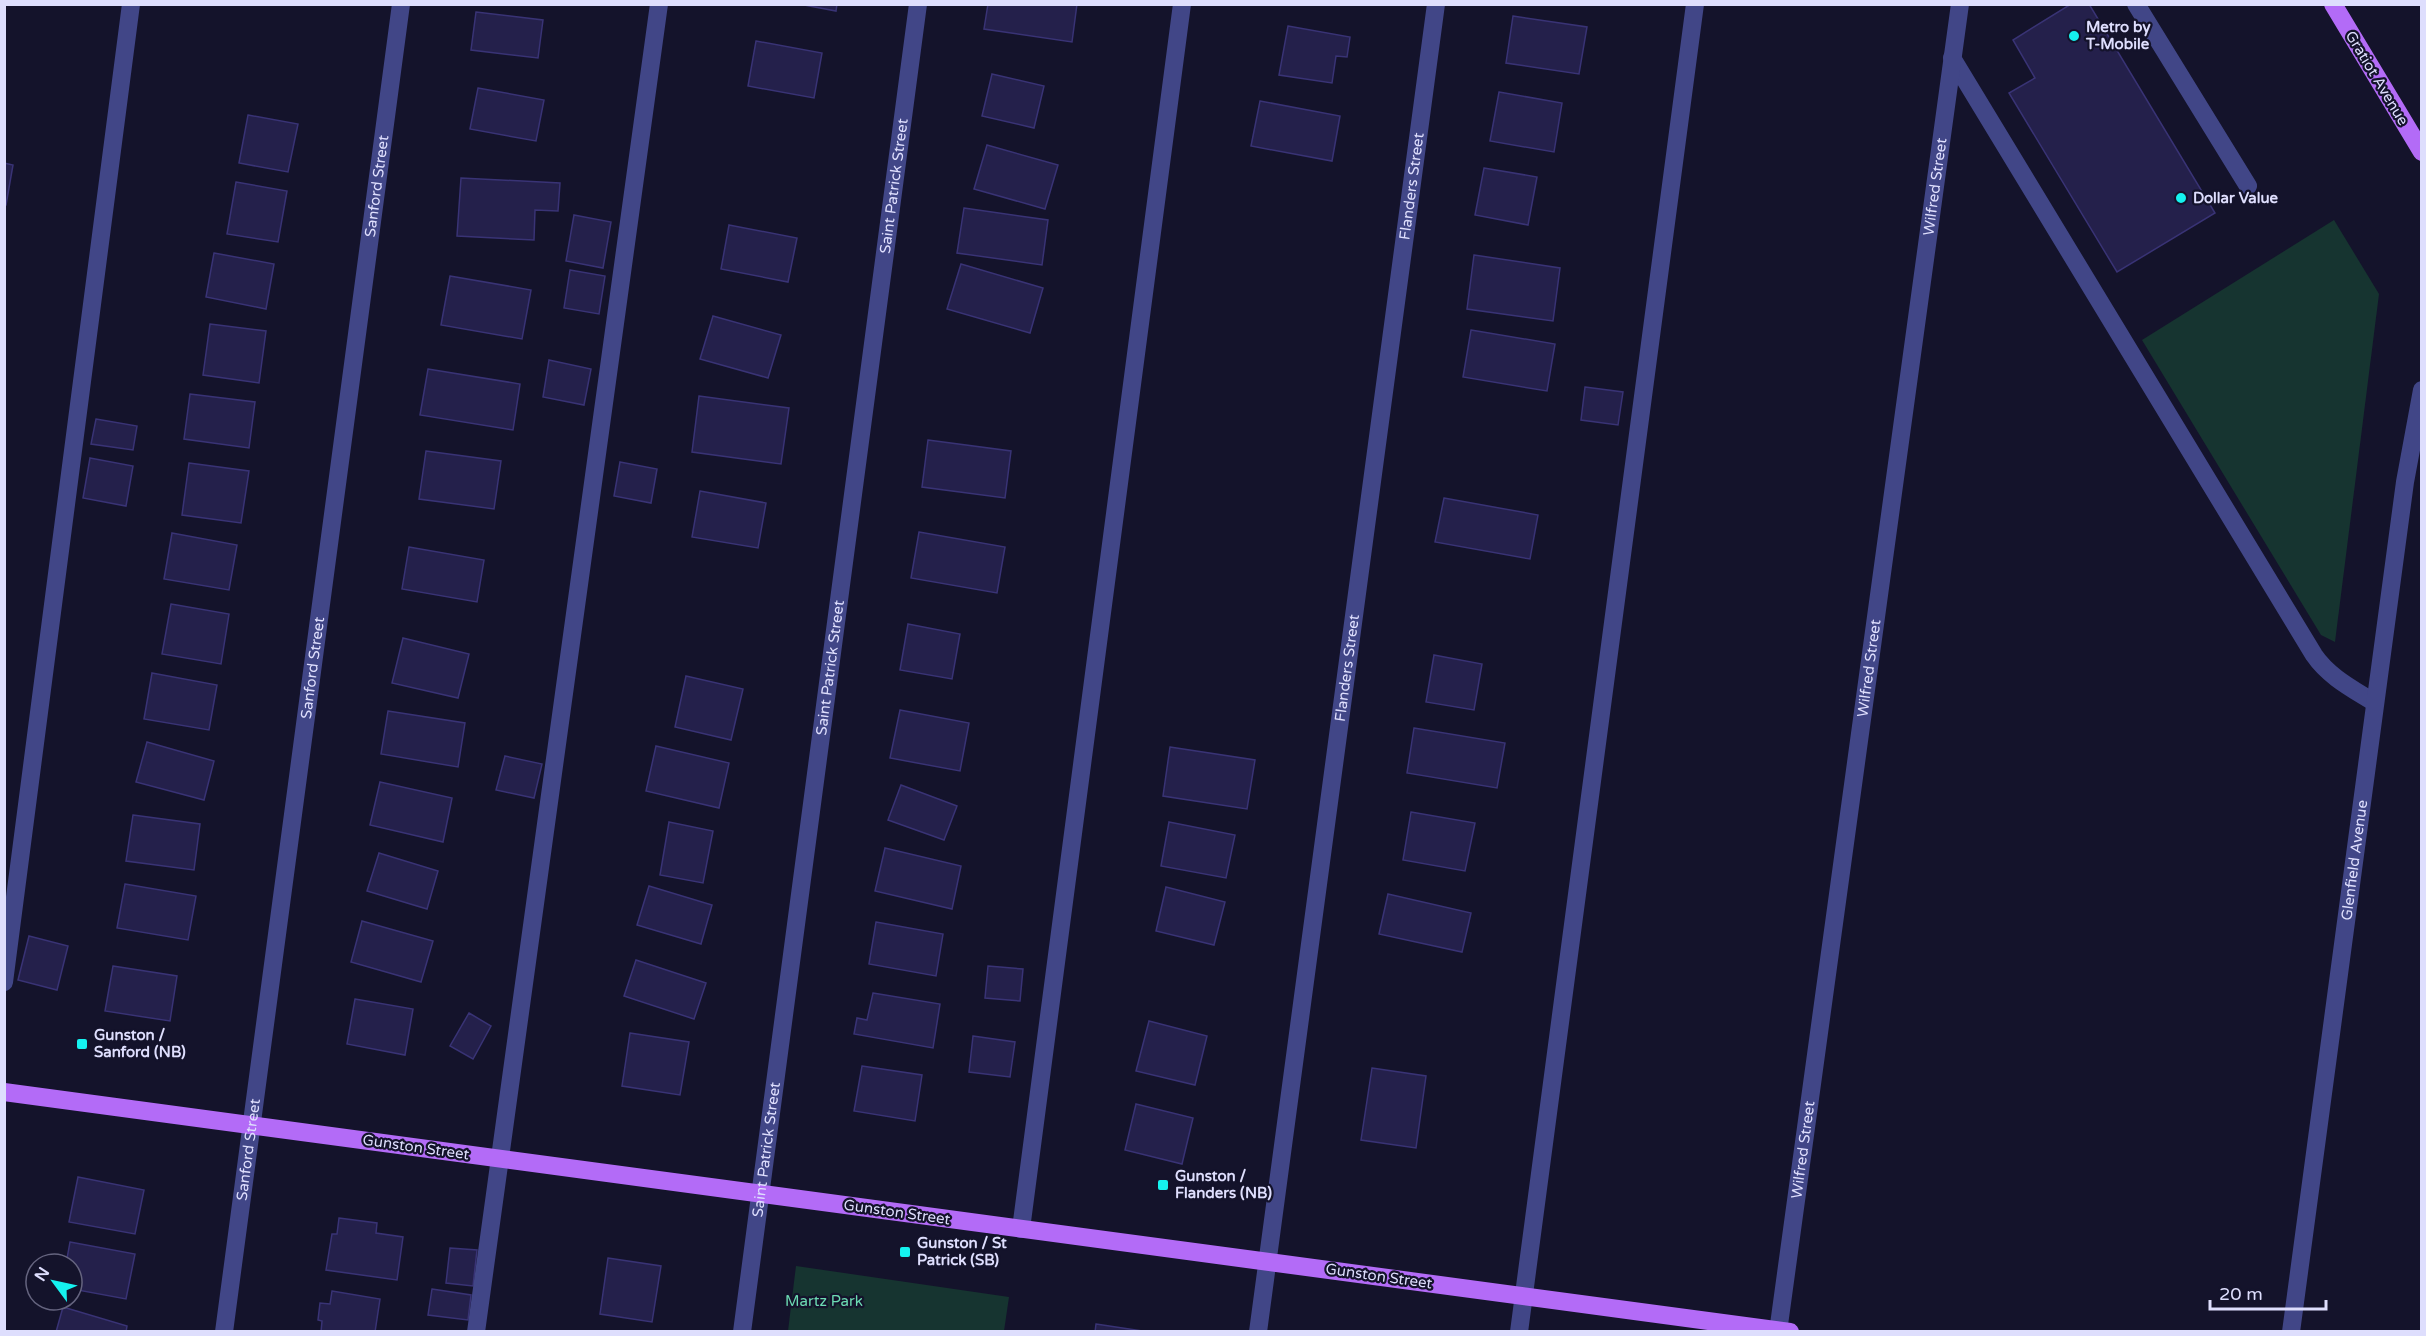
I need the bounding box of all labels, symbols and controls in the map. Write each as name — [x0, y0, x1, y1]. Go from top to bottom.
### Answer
place label: Metro by T-Mobile — [2085, 18, 2150, 53]
street label: Gratiot Avenue — [2342, 27, 2412, 129]
marker: Metro by T-Mobile — [2067, 29, 2081, 43]
street label: Saint Patrick Street — [876, 117, 912, 255]
street label: Flanders Street — [1395, 131, 1428, 241]
street label: Sanford Street — [361, 134, 392, 238]
street label: Wilfred Street — [1919, 136, 1951, 237]
place label: Dollar Value — [2193, 189, 2279, 207]
marker: Dollar Value — [2174, 191, 2188, 205]
street label: Saint Patrick Street — [812, 599, 848, 737]
street label: Flanders Street — [1331, 613, 1363, 723]
street label: Sanford Street — [297, 615, 328, 720]
street label: Wilfred Street — [1853, 618, 1885, 718]
street label: Glenfield Avenue — [2337, 799, 2371, 922]
place label: Gunston / Sanford (NB) — [94, 1026, 186, 1061]
marker: Gunston / Sanford (NB) — [75, 1037, 89, 1051]
street label: Saint Patrick Street — [748, 1081, 784, 1218]
street label: Sanford Street — [233, 1097, 264, 1202]
street label: Wilfred Street — [1787, 1099, 1819, 1200]
street label: Gunston Street — [362, 1131, 471, 1163]
place label: Gunston / Flanders (NB) — [1175, 1167, 1272, 1202]
marker: Gunston / Flanders (NB) — [1156, 1178, 1170, 1192]
street label: Gunston Street — [843, 1196, 952, 1228]
place label: Gunston / St Patrick (SB) — [917, 1234, 1007, 1269]
marker: Gunston / St Patrick (SB) — [898, 1245, 912, 1259]
north arrow — [24, 1252, 84, 1312]
street label: Gunston Street — [1325, 1260, 1434, 1292]
text: N — [30, 1264, 54, 1285]
scale bar — [2210, 1273, 2326, 1311]
text: 20 m — [2219, 1283, 2263, 1305]
park label: Martz Park — [785, 1292, 863, 1310]

